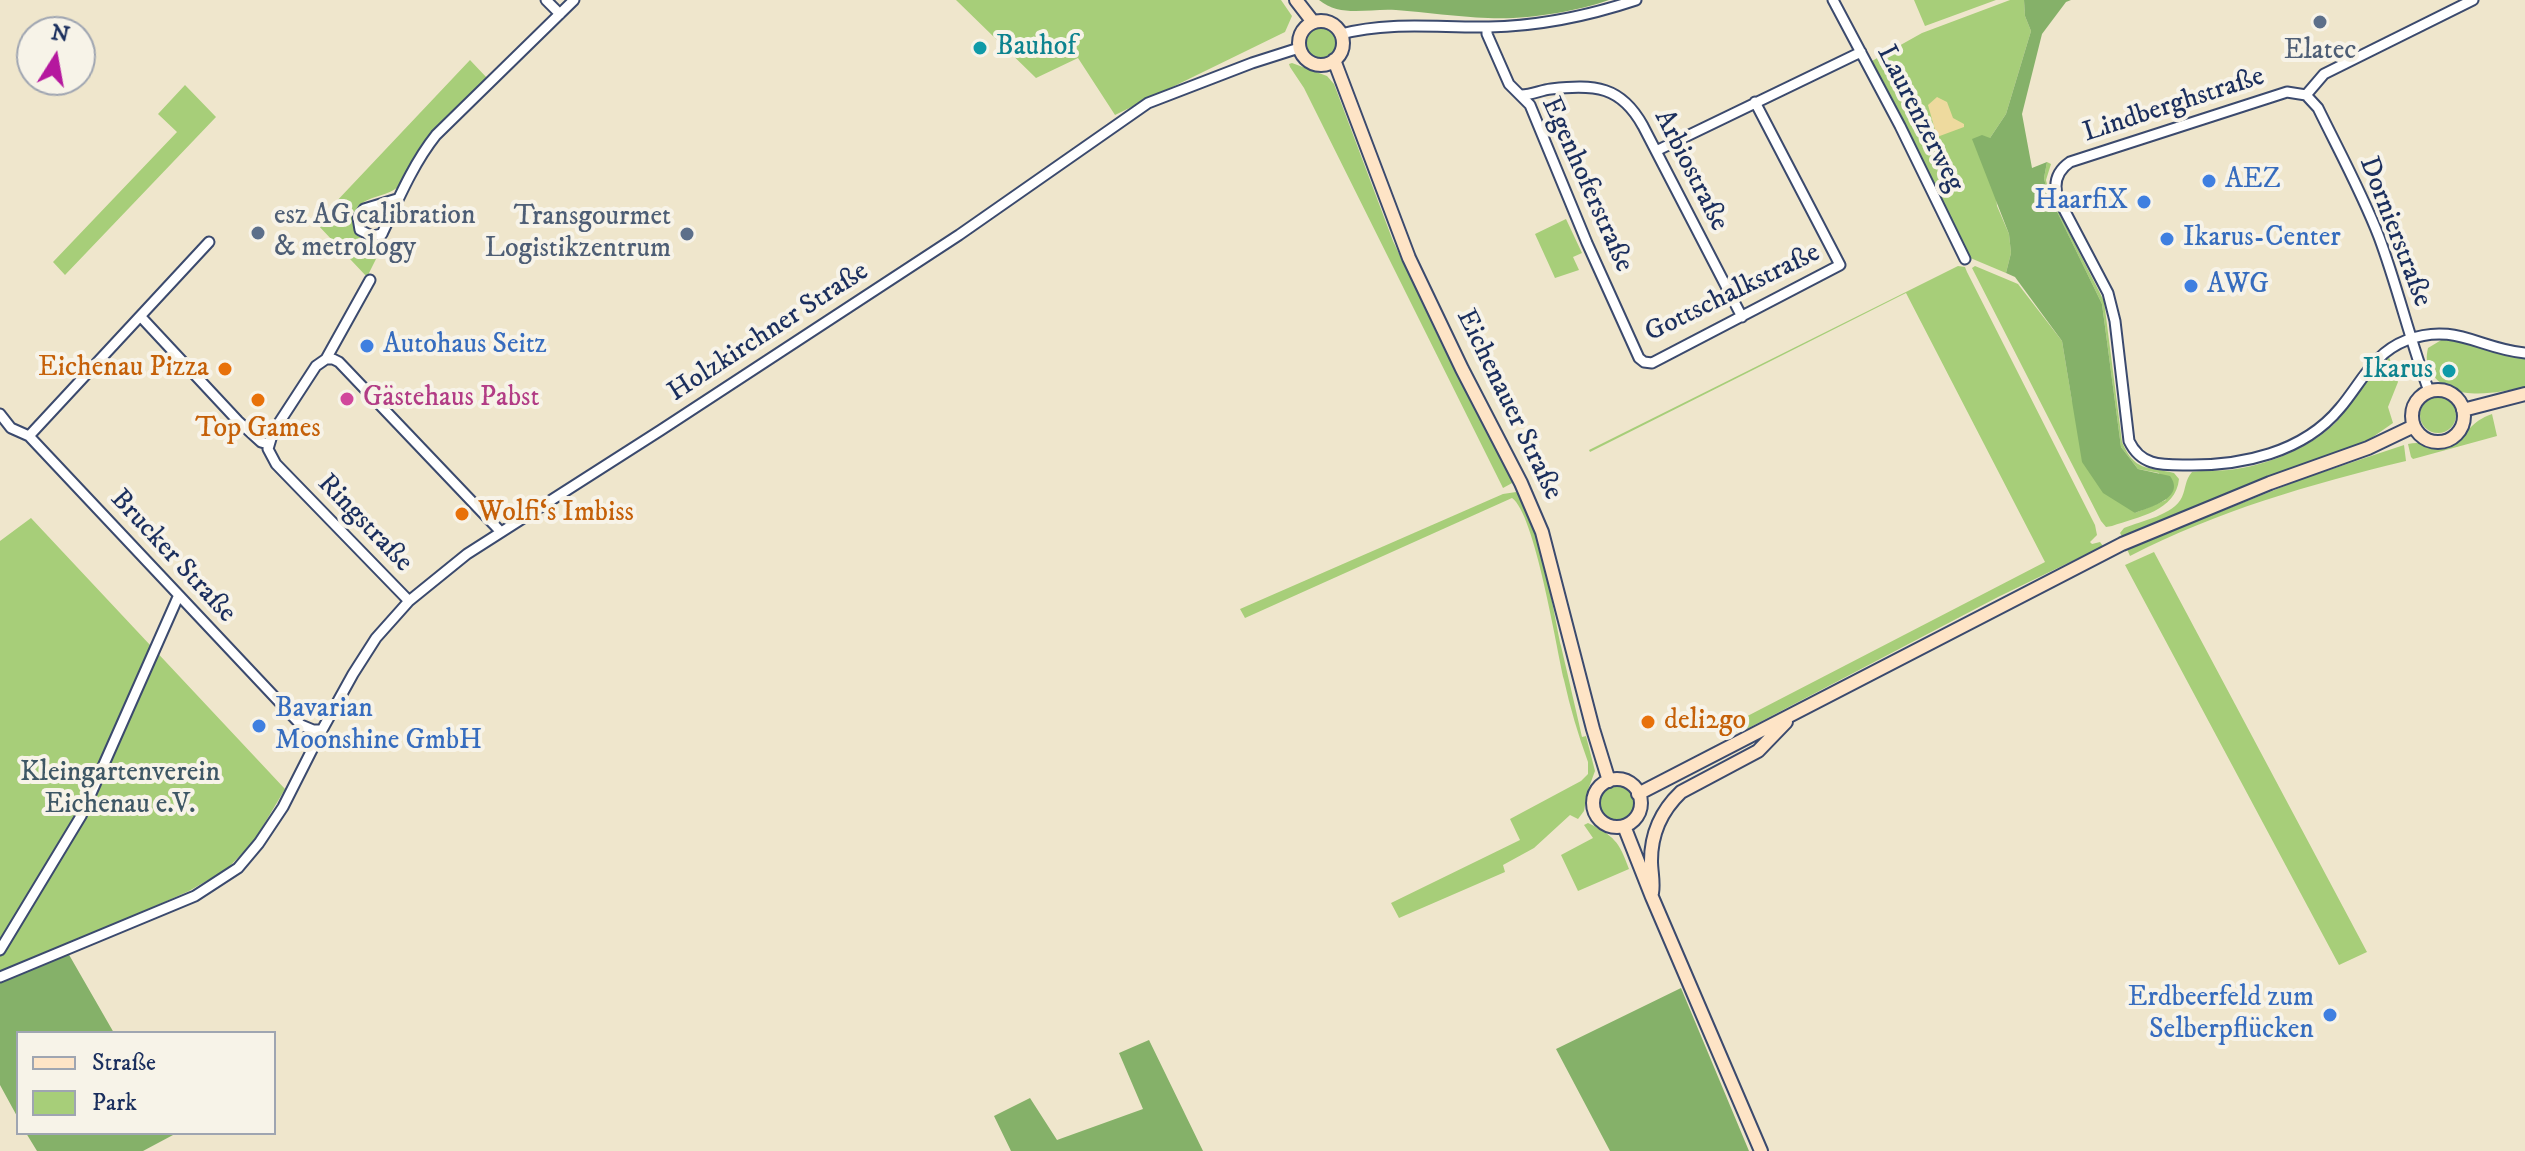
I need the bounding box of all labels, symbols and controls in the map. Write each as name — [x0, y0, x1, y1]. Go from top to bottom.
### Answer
marker: Elatec — [2311, 13, 2329, 31]
north arrow — [16, 16, 96, 96]
text: N — [49, 19, 72, 49]
place label: Bauhof — [996, 31, 1076, 65]
place label: Elatec — [2284, 35, 2356, 69]
marker: Bauhof — [971, 39, 989, 57]
street label: Laurenzerweg — [1868, 40, 1970, 198]
street label: Lindberghstraße — [2079, 61, 2269, 151]
street label: Egenhoferstraße — [1532, 92, 1640, 278]
street label: Arbiostraße — [1645, 105, 1735, 237]
street label: Dornierstraße — [2350, 152, 2438, 312]
place label: AEZ — [2225, 164, 2281, 198]
marker: AEZ — [2200, 172, 2218, 190]
place label: HaarfiX — [2034, 185, 2128, 219]
marker: HaarfiX — [2135, 193, 2153, 211]
place label: esz AG calibration & metrology — [274, 200, 476, 266]
place label: Transgourmet Logistikzentrum — [485, 201, 671, 267]
place label: Ikarus-Center — [2183, 222, 2341, 256]
marker: esz AG calibration & metrology — [249, 224, 267, 242]
marker: Transgourmet Logistikzentrum — [678, 225, 696, 243]
marker: Ikarus-Center — [2158, 230, 2176, 248]
street label: Gottschalkstraße — [1640, 237, 1826, 351]
street label: Holzkirchner Straße — [662, 256, 876, 410]
place label: AWG — [2207, 269, 2269, 303]
marker: AWG — [2182, 277, 2200, 295]
street label: Eichenauer Straße — [1447, 304, 1569, 506]
place label: Autohaus Seitz — [383, 329, 547, 363]
marker: Autohaus Seitz — [358, 337, 376, 355]
place label: Eichenau Pizza — [38, 352, 209, 386]
place label: Ikarus — [2362, 354, 2433, 388]
marker: Eichenau Pizza — [216, 360, 234, 378]
marker: Ikarus — [2440, 362, 2458, 380]
place label: Gästehaus Pabst — [363, 382, 539, 416]
marker: Gästehaus Pabst — [338, 390, 356, 408]
marker: Top Games — [249, 391, 267, 409]
place label: Top Games — [195, 413, 321, 447]
street label: Ringstraße — [309, 468, 419, 580]
street label: Brucker Straße — [102, 483, 242, 631]
place label: Wolfi‘s Imbiss — [478, 497, 634, 531]
marker: Wolfi‘s Imbiss — [453, 505, 471, 523]
place label: Bavarian Moonshine GmbH — [275, 693, 482, 759]
place label: deli2go — [1664, 705, 1746, 739]
marker: deli2go — [1639, 713, 1657, 731]
marker: Bavarian Moonshine GmbH — [250, 717, 268, 735]
park label: Kleingartenverein Eichenau e.V. — [20, 757, 220, 823]
place label: Erdbeerfeld zum Selberpflücken — [2128, 982, 2314, 1048]
marker: Erdbeerfeld zum Selberpflücken — [2321, 1006, 2339, 1024]
legend — [16, 1031, 276, 1135]
text: Straße — [92, 1048, 156, 1078]
text: Park — [92, 1088, 137, 1118]

